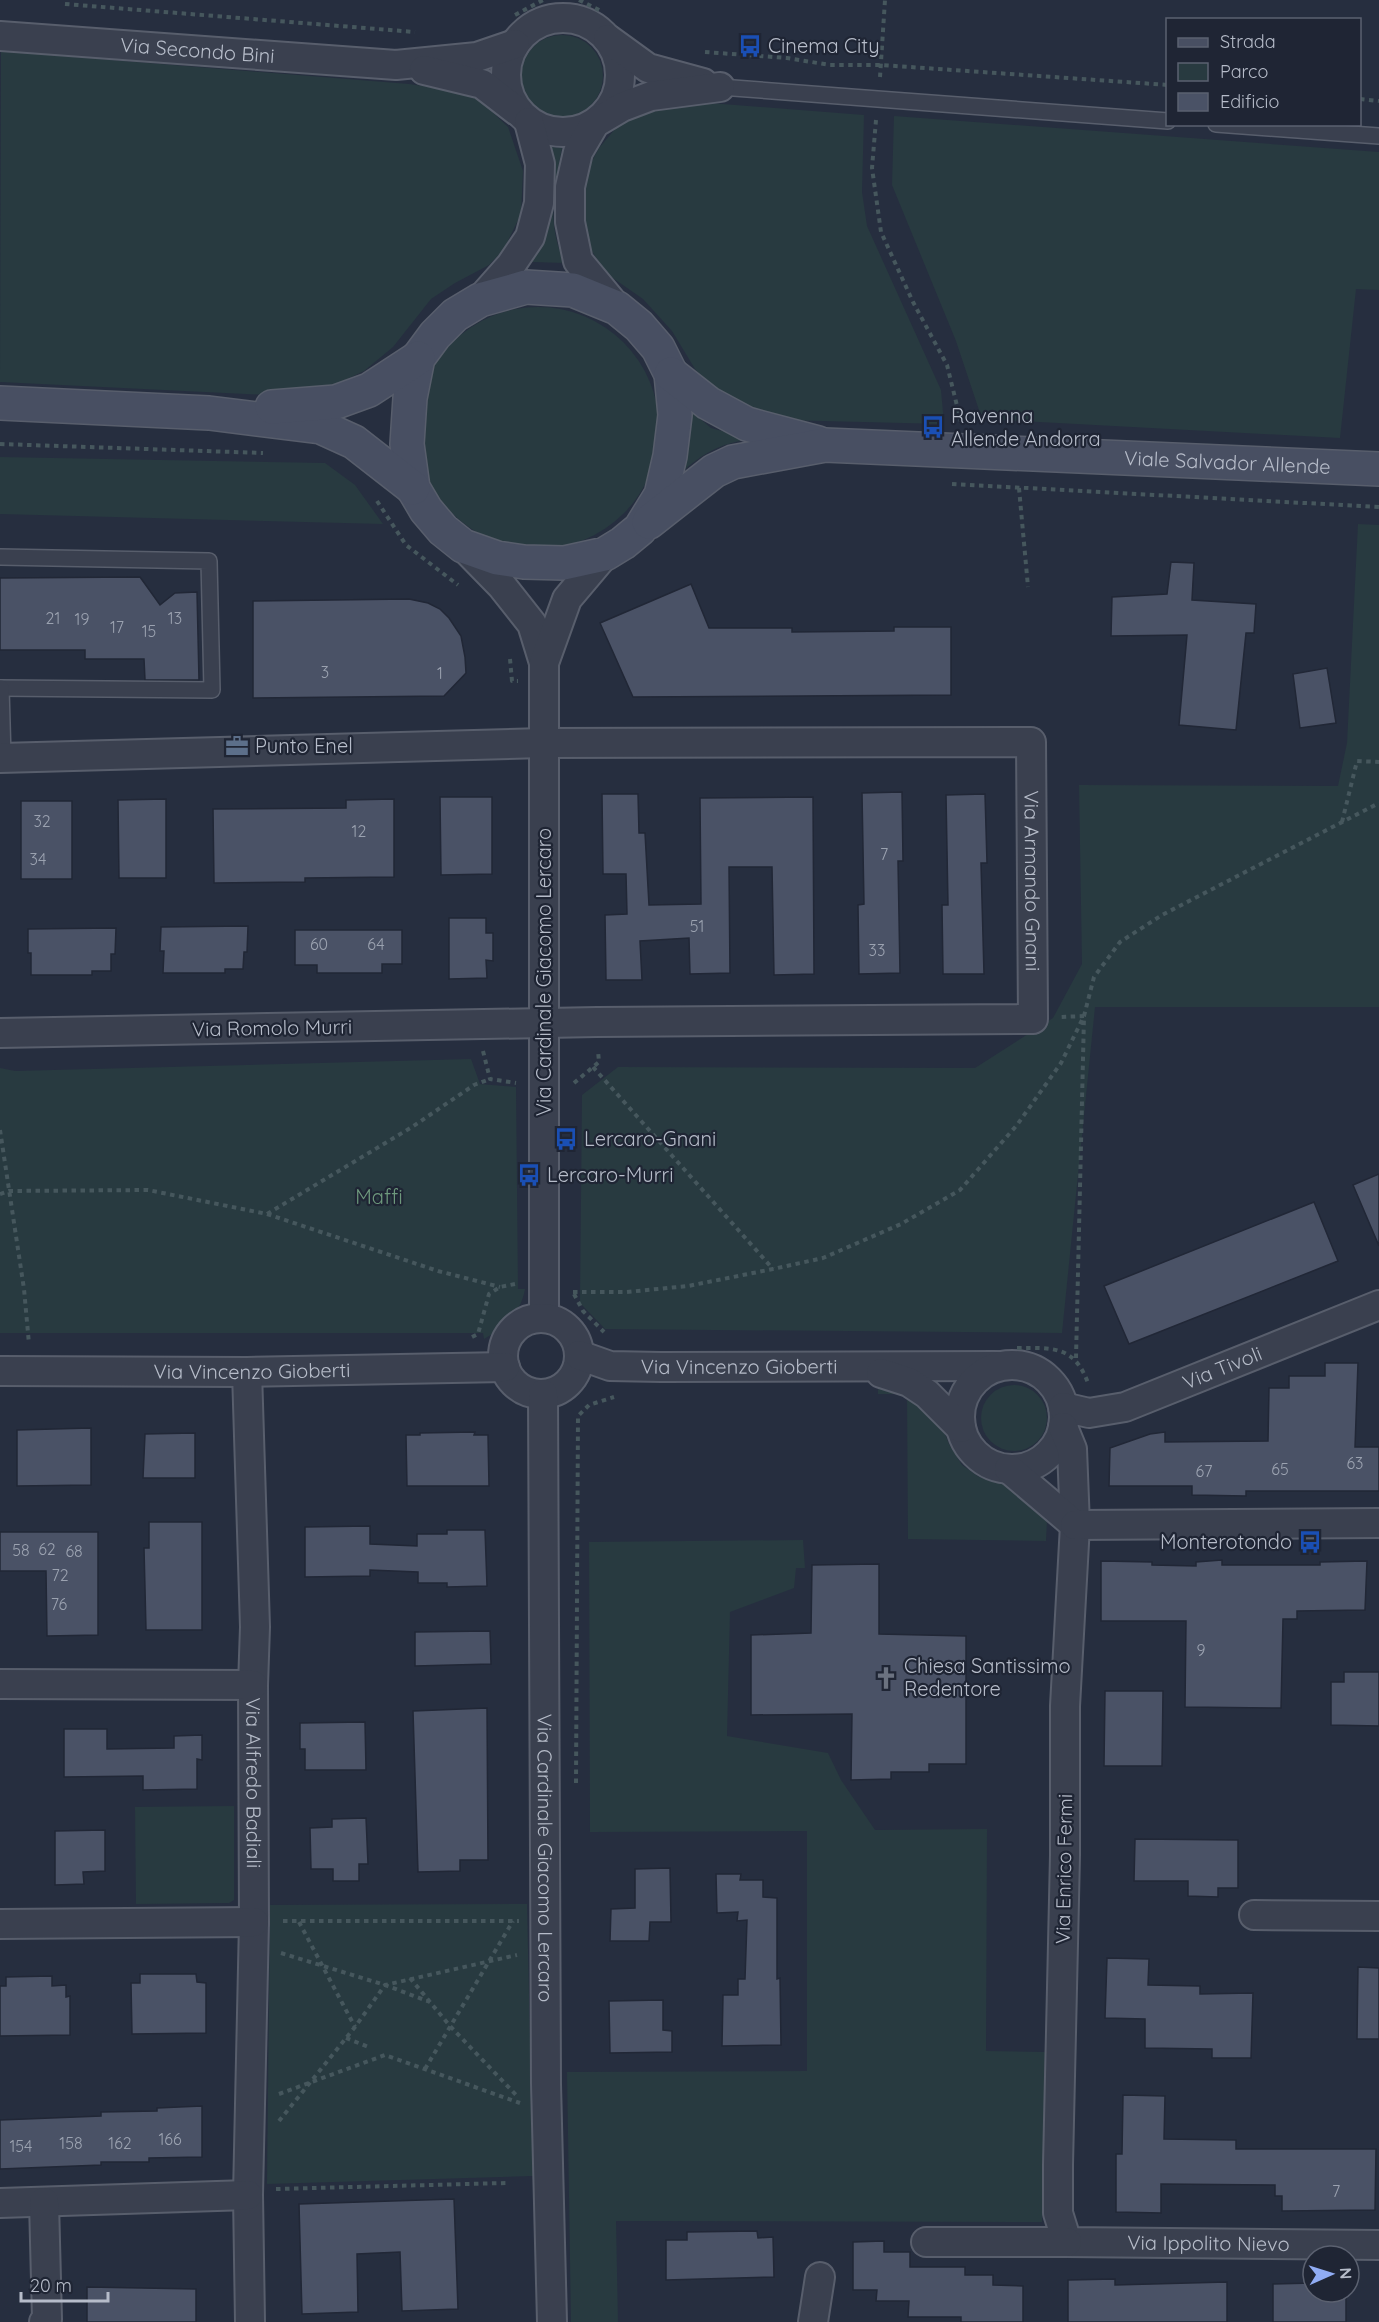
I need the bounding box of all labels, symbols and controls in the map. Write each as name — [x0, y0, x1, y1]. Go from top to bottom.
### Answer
legend — [1166, 18, 1361, 126]
text: Strada — [1220, 30, 1276, 53]
street label: Via Secondo Bini — [119, 32, 276, 68]
bus stop icon: Cinema City — [737, 33, 763, 59]
place label: Cinema City — [768, 33, 880, 58]
text: Parco — [1220, 60, 1268, 83]
text: Edificio — [1220, 90, 1279, 113]
place label: Ravenna Allende Andorra — [951, 403, 1101, 451]
bus stop icon: Ravenna Allende Andorra — [920, 414, 946, 440]
street label: Viale Salvador Allende — [1124, 445, 1331, 479]
house number: 21 — [46, 608, 60, 628]
house number: 13 — [168, 608, 182, 628]
house number: 19 — [75, 609, 89, 629]
house number: 17 — [110, 617, 124, 637]
house number: 15 — [142, 621, 156, 641]
house number: 3 — [321, 662, 329, 682]
house number: 1 — [437, 663, 443, 683]
office icon: Punto Enel — [224, 733, 250, 759]
place label: Punto Enel — [255, 733, 353, 758]
street label: Via Armando Gnani — [1019, 790, 1046, 971]
house number: 32 — [33, 811, 51, 831]
house number: 12 — [352, 821, 367, 841]
street label: Via Cardinale Giacomo Lercaro — [531, 828, 556, 1116]
house number: 7 — [880, 844, 888, 864]
house number: 34 — [30, 849, 46, 869]
house number: 51 — [690, 916, 704, 936]
house number: 60 — [310, 934, 328, 954]
house number: 64 — [367, 934, 385, 954]
house number: 33 — [869, 940, 885, 960]
street label: Via Romolo Murri — [192, 1014, 352, 1041]
bus stop icon: Lercaro-Gnani — [553, 1126, 579, 1152]
place label: Lercaro-Gnani — [584, 1126, 716, 1151]
bus stop icon: Lercaro-Murri — [516, 1162, 542, 1188]
place label: Lercaro-Murri — [547, 1162, 673, 1187]
park label: Maffi — [355, 1184, 403, 1209]
street label: Via Tivoli — [1179, 1340, 1265, 1395]
street label: Via Vincenzo Gioberti — [640, 1353, 838, 1379]
street label: Via Vincenzo Gioberti — [153, 1357, 351, 1384]
house number: 63 — [1347, 1453, 1364, 1473]
house number: 65 — [1271, 1459, 1289, 1479]
house number: 67 — [1196, 1461, 1212, 1481]
place label: Monterotondo — [1160, 1529, 1292, 1554]
bus stop icon: Monterotondo — [1297, 1529, 1323, 1555]
house number: 62 — [38, 1539, 56, 1559]
house number: 58 — [12, 1540, 30, 1560]
house number: 68 — [65, 1541, 83, 1561]
house number: 72 — [51, 1565, 69, 1585]
house number: 76 — [51, 1594, 68, 1614]
house number: 9 — [1197, 1640, 1206, 1660]
place label: Chiesa Santissimo Redentore — [904, 1653, 1070, 1701]
church icon: Chiesa Santissimo Redentore — [873, 1665, 899, 1691]
street label: Via Alfredo Badiali — [241, 1697, 267, 1868]
street label: Via Cardinale Giacomo Lercaro — [532, 1714, 559, 2002]
street label: Via Enrico Fermi — [1050, 1794, 1077, 1944]
house number: 166 — [158, 2129, 182, 2149]
house number: 158 — [59, 2133, 83, 2153]
house number: 162 — [108, 2133, 132, 2153]
house number: 154 — [9, 2136, 33, 2156]
house number: 7 — [1332, 2181, 1340, 2201]
street label: Via Ippolito Nievo — [1127, 2230, 1290, 2256]
north arrow — [1301, 2244, 1361, 2304]
scale bar — [21, 2265, 108, 2303]
text: N — [1336, 2267, 1356, 2280]
text: 20 m — [30, 2274, 72, 2297]

